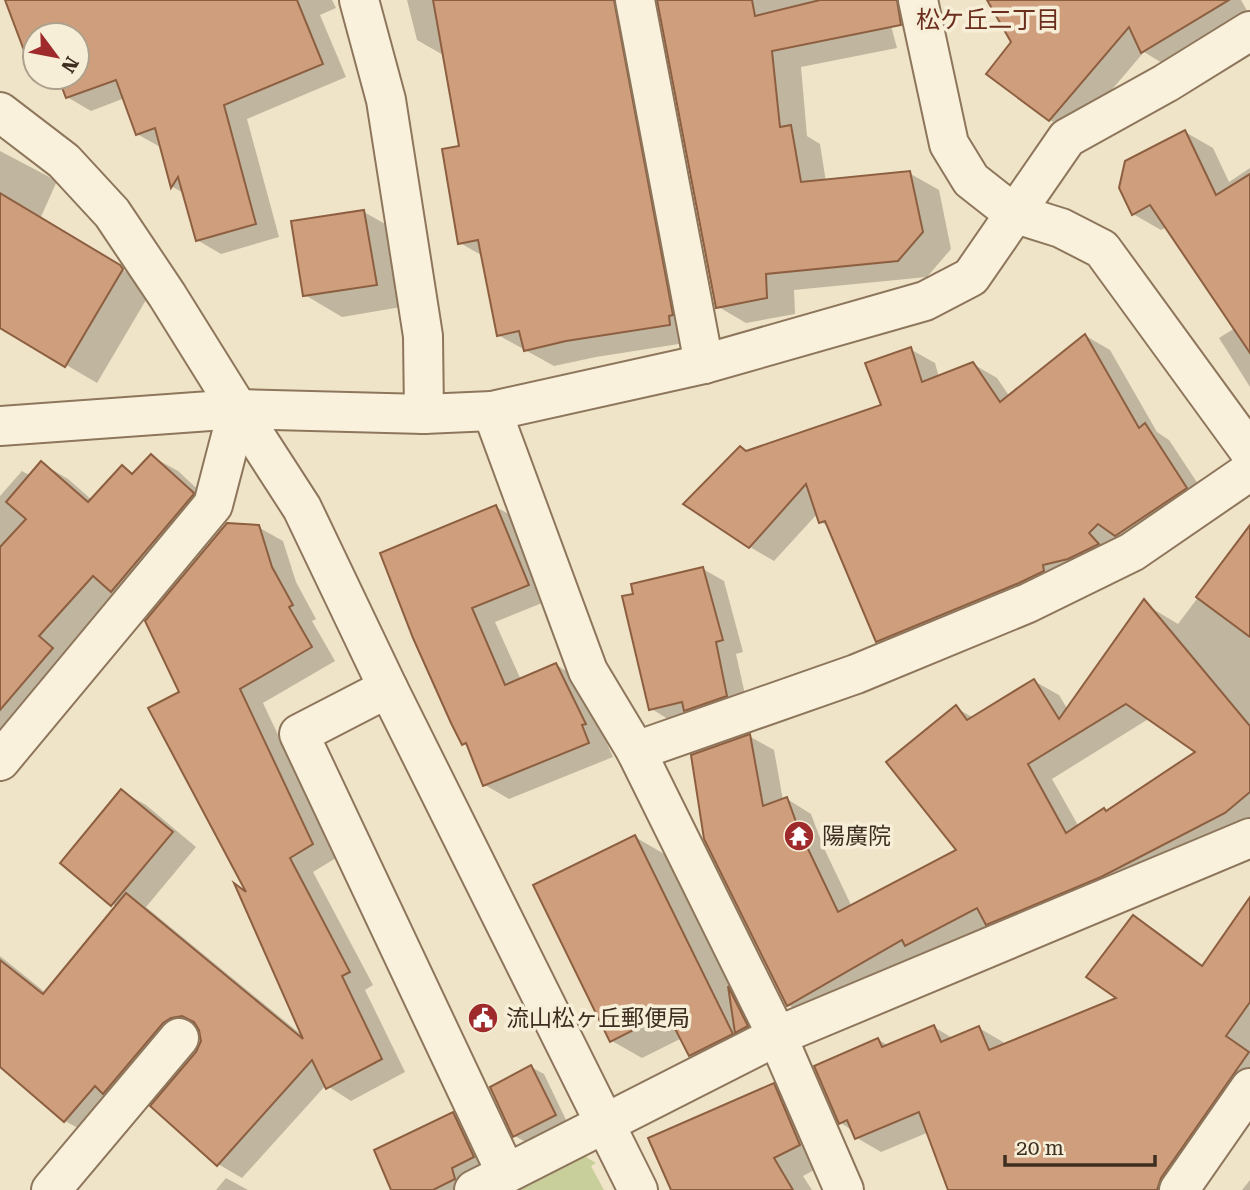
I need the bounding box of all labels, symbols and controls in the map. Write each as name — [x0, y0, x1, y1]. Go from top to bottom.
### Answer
district label: 松ケ丘二丁目 — [916, 6, 1060, 34]
north arrow — [21, 21, 91, 91]
text: N — [56, 52, 84, 77]
temple icon: 陽廣院 — [782, 819, 816, 853]
place label: 陽廣院 — [822, 823, 891, 850]
public building icon: 流山松ヶ丘郵便局 — [466, 1001, 500, 1035]
place label: 流山松ヶ丘郵便局 — [506, 1005, 690, 1032]
scale bar — [1005, 1124, 1156, 1168]
text: 20 m — [1016, 1136, 1064, 1160]

